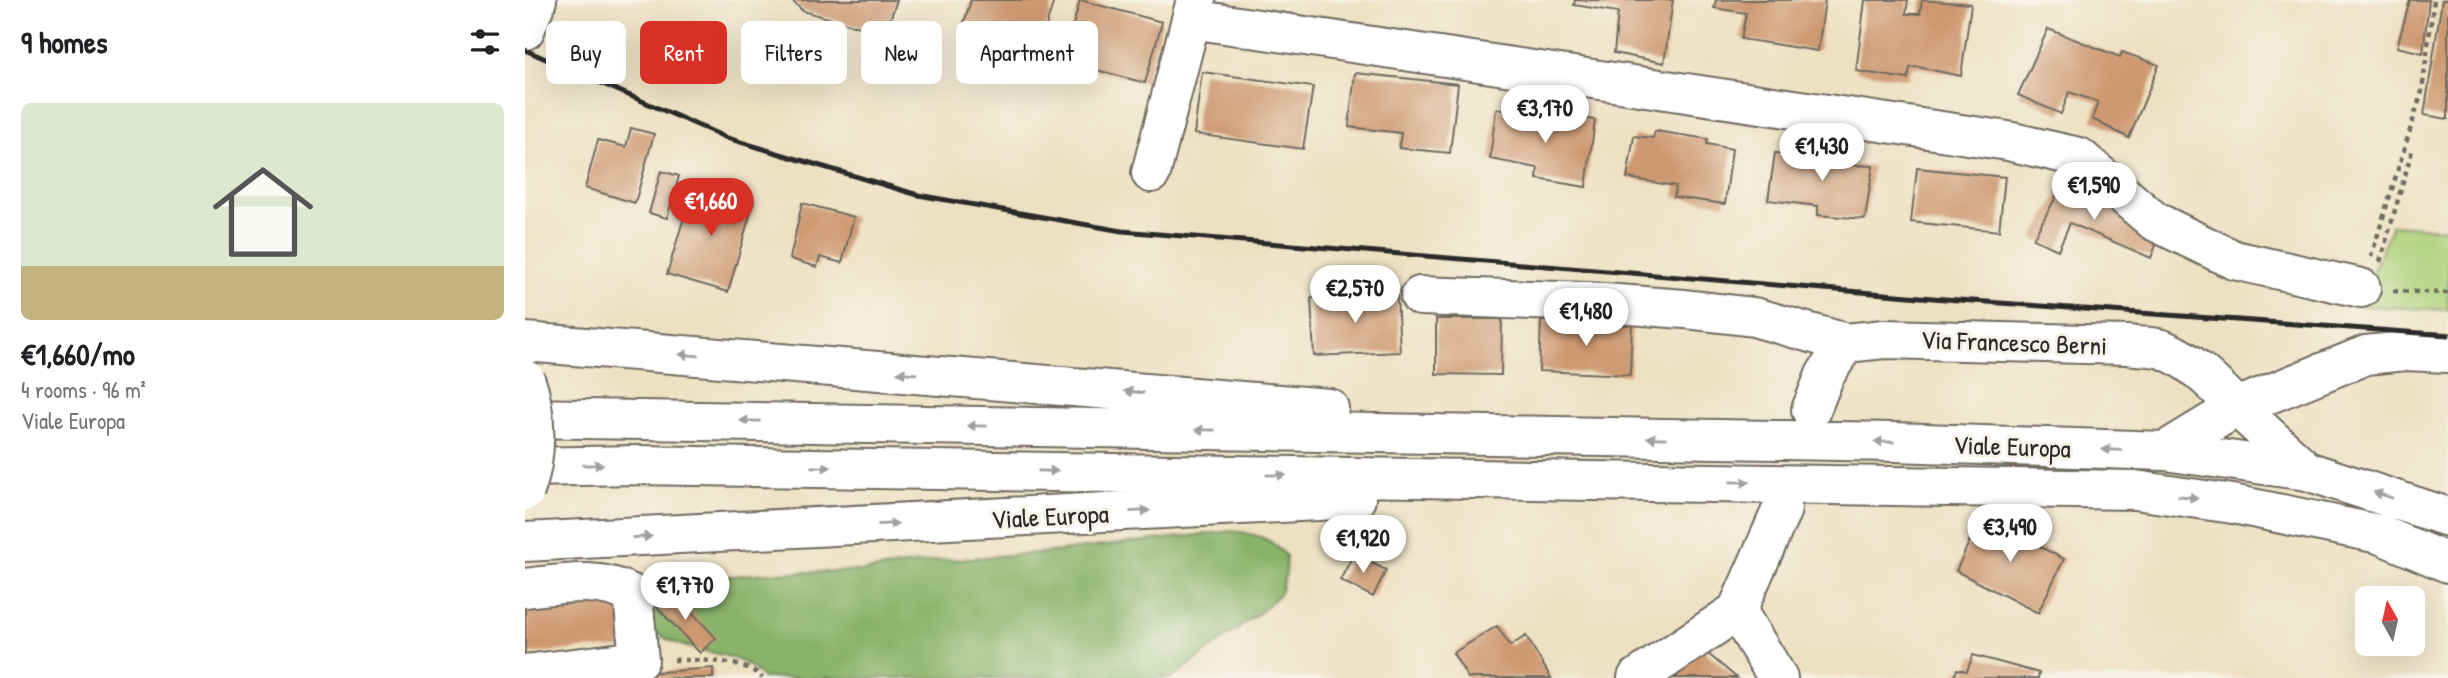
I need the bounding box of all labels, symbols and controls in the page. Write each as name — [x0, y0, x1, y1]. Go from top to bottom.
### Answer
chip: Buy — [546, 21, 626, 84]
chip: Rent — [640, 21, 727, 84]
chip: Filters — [741, 21, 847, 84]
chip: New — [861, 21, 942, 84]
chip: Apartment — [956, 21, 1098, 84]
text: 9 homes — [21, 22, 108, 62]
icon: filters — [466, 23, 504, 61]
pin: €3,170 — [1488, 86, 1602, 145]
text: €3,170 — [1517, 92, 1573, 123]
pin: €1,430 — [1765, 124, 1879, 183]
text: €1,430 — [1795, 130, 1849, 161]
icon: home — [200, 149, 326, 275]
pin: €1,590 — [2037, 162, 2151, 222]
text: €1,590 — [2068, 169, 2120, 200]
pin: €1,660 — [654, 178, 768, 238]
text: €1,660 — [685, 185, 737, 216]
pin: €2,570 — [1298, 266, 1412, 325]
text: €2,570 — [1326, 272, 1384, 303]
pin: €1,480 — [1529, 288, 1643, 348]
text: €1,480 — [1560, 295, 1612, 326]
street label: Via Francesco Berni — [1920, 321, 2108, 363]
text: €1,660/mo — [21, 334, 135, 374]
one-way arrow — [677, 349, 699, 360]
one-way arrow — [896, 367, 918, 378]
text: 4 rooms · 96 m² — [21, 374, 146, 405]
one-way arrow — [1123, 386, 1145, 397]
text: Viale Europa — [21, 405, 125, 436]
one-way arrow — [739, 416, 761, 427]
one-way arrow — [966, 420, 988, 431]
one-way arrow — [1194, 424, 1216, 436]
street label: Viale Europa — [1953, 426, 2071, 466]
one-way arrow — [1646, 432, 1668, 444]
one-way arrow — [1873, 436, 1895, 448]
one-way arrow — [2101, 444, 2123, 455]
one-way arrow — [582, 459, 604, 471]
one-way arrow — [810, 462, 832, 473]
one-way arrow — [1037, 465, 1059, 477]
one-way arrow — [1265, 469, 1287, 480]
one-way arrow — [1729, 476, 1751, 488]
one-way arrow — [2372, 490, 2393, 500]
one-way arrow — [2177, 492, 2199, 503]
street label: Viale Europa — [990, 495, 1110, 537]
pin: €3,490 — [1953, 504, 2067, 564]
one-way arrow — [1129, 505, 1151, 516]
text: €3,490 — [1983, 511, 2037, 542]
pin: €1,920 — [1306, 516, 1420, 575]
one-way arrow — [878, 518, 900, 529]
text: €1,920 — [1336, 522, 1390, 553]
one-way arrow — [631, 531, 653, 542]
pin: €1,770 — [628, 562, 742, 622]
text: €1,770 — [656, 569, 714, 600]
north arrow — [2355, 586, 2425, 656]
map controls — [2355, 586, 2425, 656]

